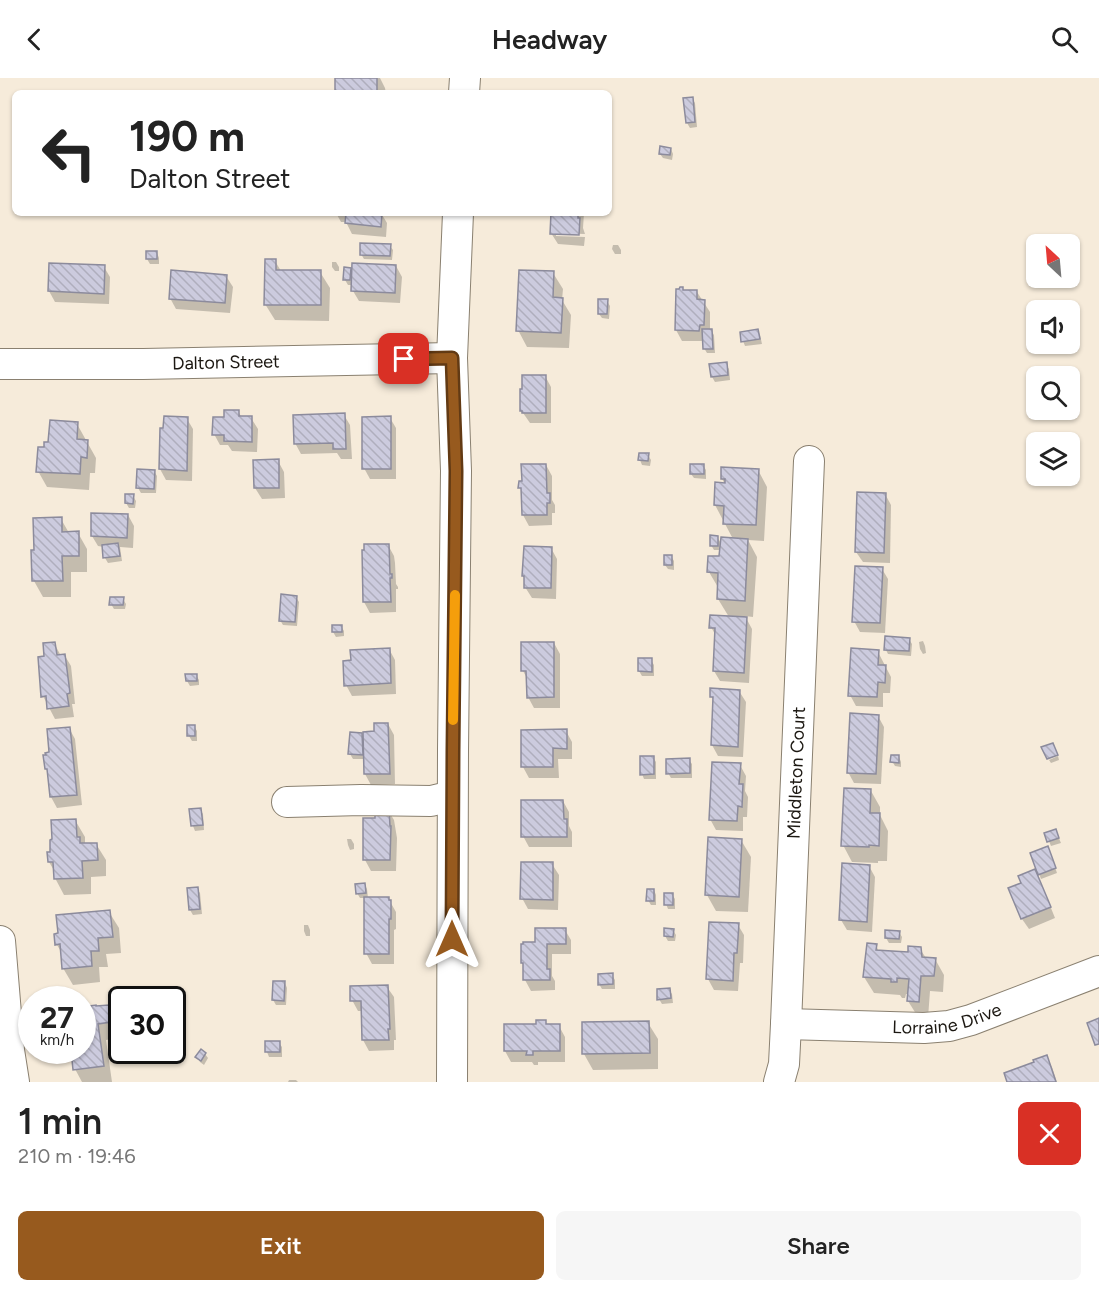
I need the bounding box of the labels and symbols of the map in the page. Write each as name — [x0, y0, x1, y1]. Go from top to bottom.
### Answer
north arrow — [1026, 234, 1080, 288]
pin — [378, 333, 429, 384]
street label: Dalton Street — [172, 350, 280, 374]
street label: Middleton Court — [783, 706, 810, 840]
position arrow — [420, 907, 484, 971]
speed limit sign: 30 — [108, 986, 186, 1064]
street label: Lorraine Drive — [892, 998, 1005, 1039]

